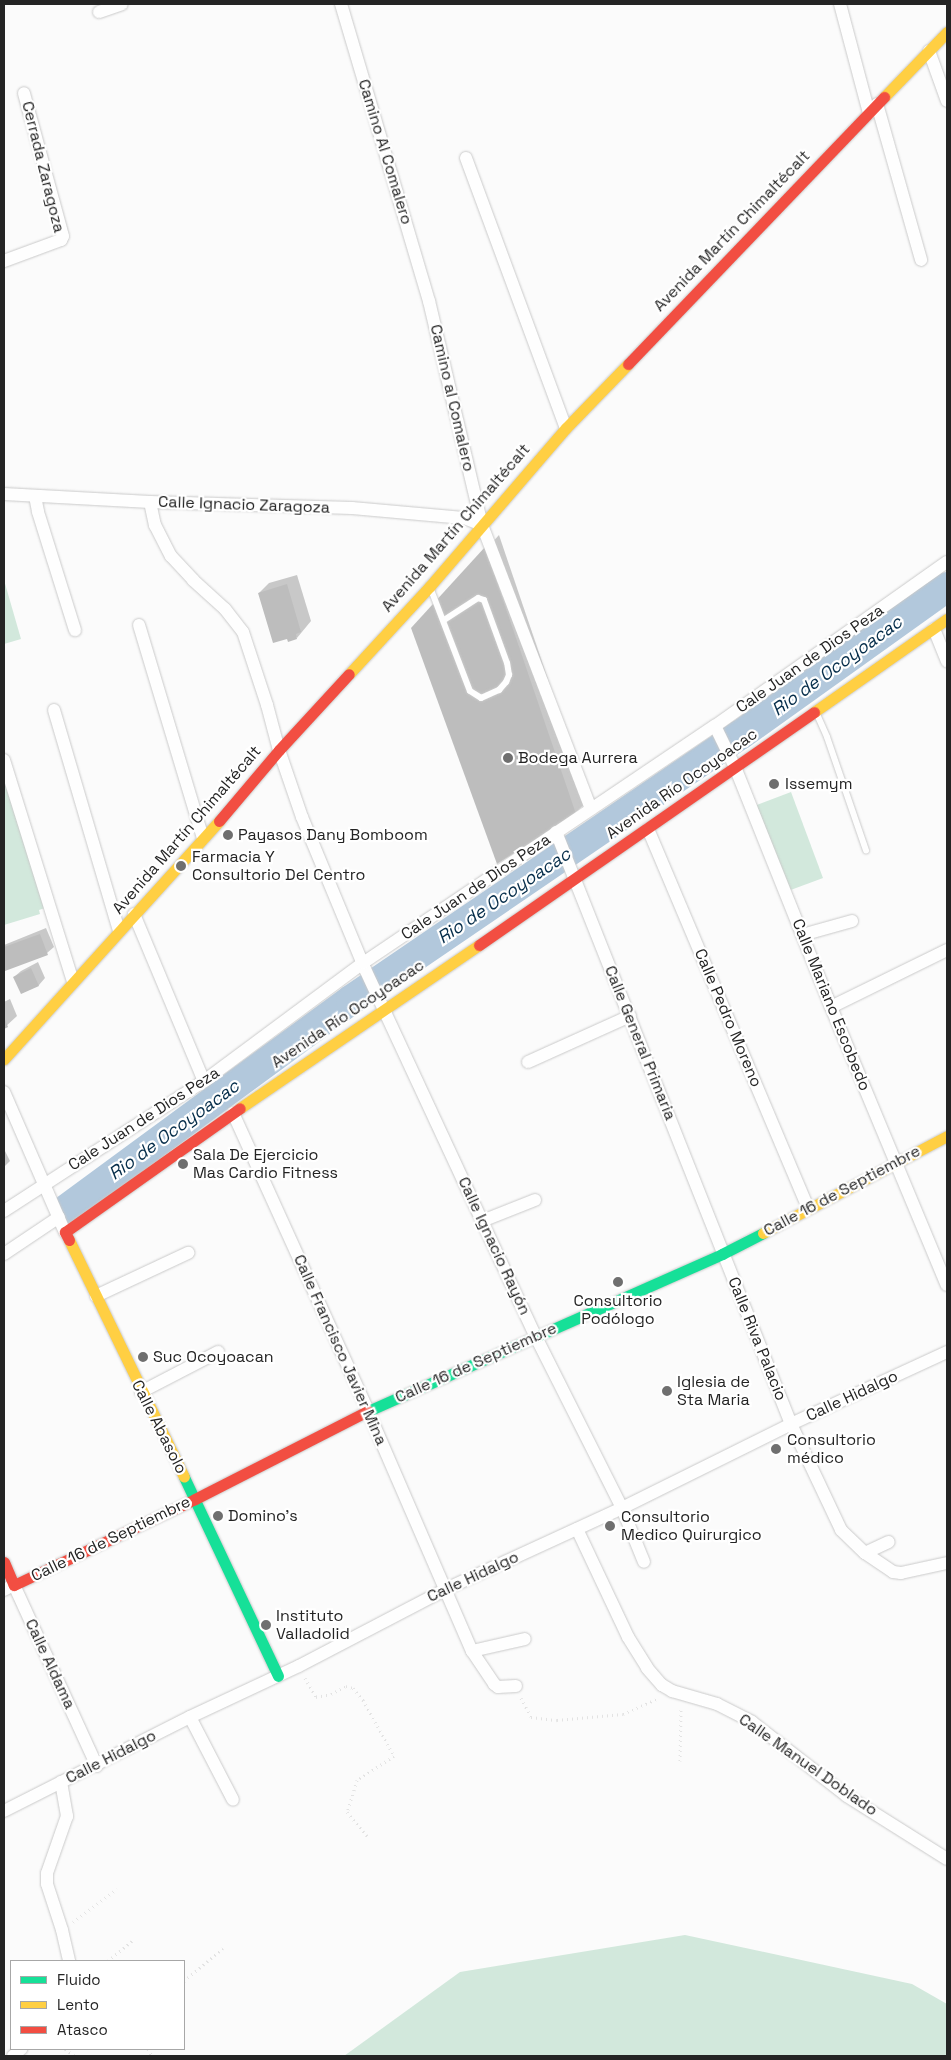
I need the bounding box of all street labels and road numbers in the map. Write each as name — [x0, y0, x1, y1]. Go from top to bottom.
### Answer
street label: Camino Al Comalero — [354, 77, 416, 227]
street label: Cerrada Zaragoza — [17, 99, 69, 235]
street label: Avenida Martín Chimaltécalt — [650, 146, 814, 316]
street label: Camino al Comalero — [426, 323, 478, 473]
street label: Avenida Martín Chimaltécalt — [378, 440, 534, 616]
street label: Calle Ignacio Zaragoza — [158, 492, 330, 518]
street label: Cale Juan de Dios Peza — [732, 601, 888, 717]
street label: Avenida Río Ocoyoacac — [603, 725, 761, 843]
street label: Avenida Martín Chimaltécalt — [109, 742, 265, 918]
street label: Cale Juan de Dios Peza — [398, 830, 554, 944]
street label: Calle Mariano Escobedo — [788, 916, 874, 1094]
street label: Calle Pedro Moreno — [690, 946, 766, 1090]
street label: Avenida Río Ocoyoacac — [268, 956, 428, 1072]
street label: Calle General Primaria — [600, 963, 680, 1123]
street label: Cale Juan de Dios Peza — [65, 1063, 223, 1175]
street label: Calle 16 de Septiembre — [760, 1142, 924, 1240]
street label: Calle Ignacio Rayón — [454, 1174, 534, 1318]
street label: Calle Francisco Javier Mina — [289, 1252, 391, 1448]
street label: Calle Riva Palacio — [723, 1274, 791, 1404]
street label: Calle 16 de Septiembre — [392, 1319, 560, 1407]
street label: Calle Hidalgo — [803, 1366, 901, 1426]
street label: Calle Abasolo — [127, 1377, 191, 1477]
street label: Calle 16 de Septiembre — [28, 1492, 194, 1586]
street label: Calle Hidalgo — [424, 1547, 522, 1607]
street label: Calle Aldama — [21, 1616, 79, 1712]
street label: Calle Manuel Doblado — [735, 1710, 881, 1820]
street label: Calle Hidalgo — [63, 1726, 159, 1788]

